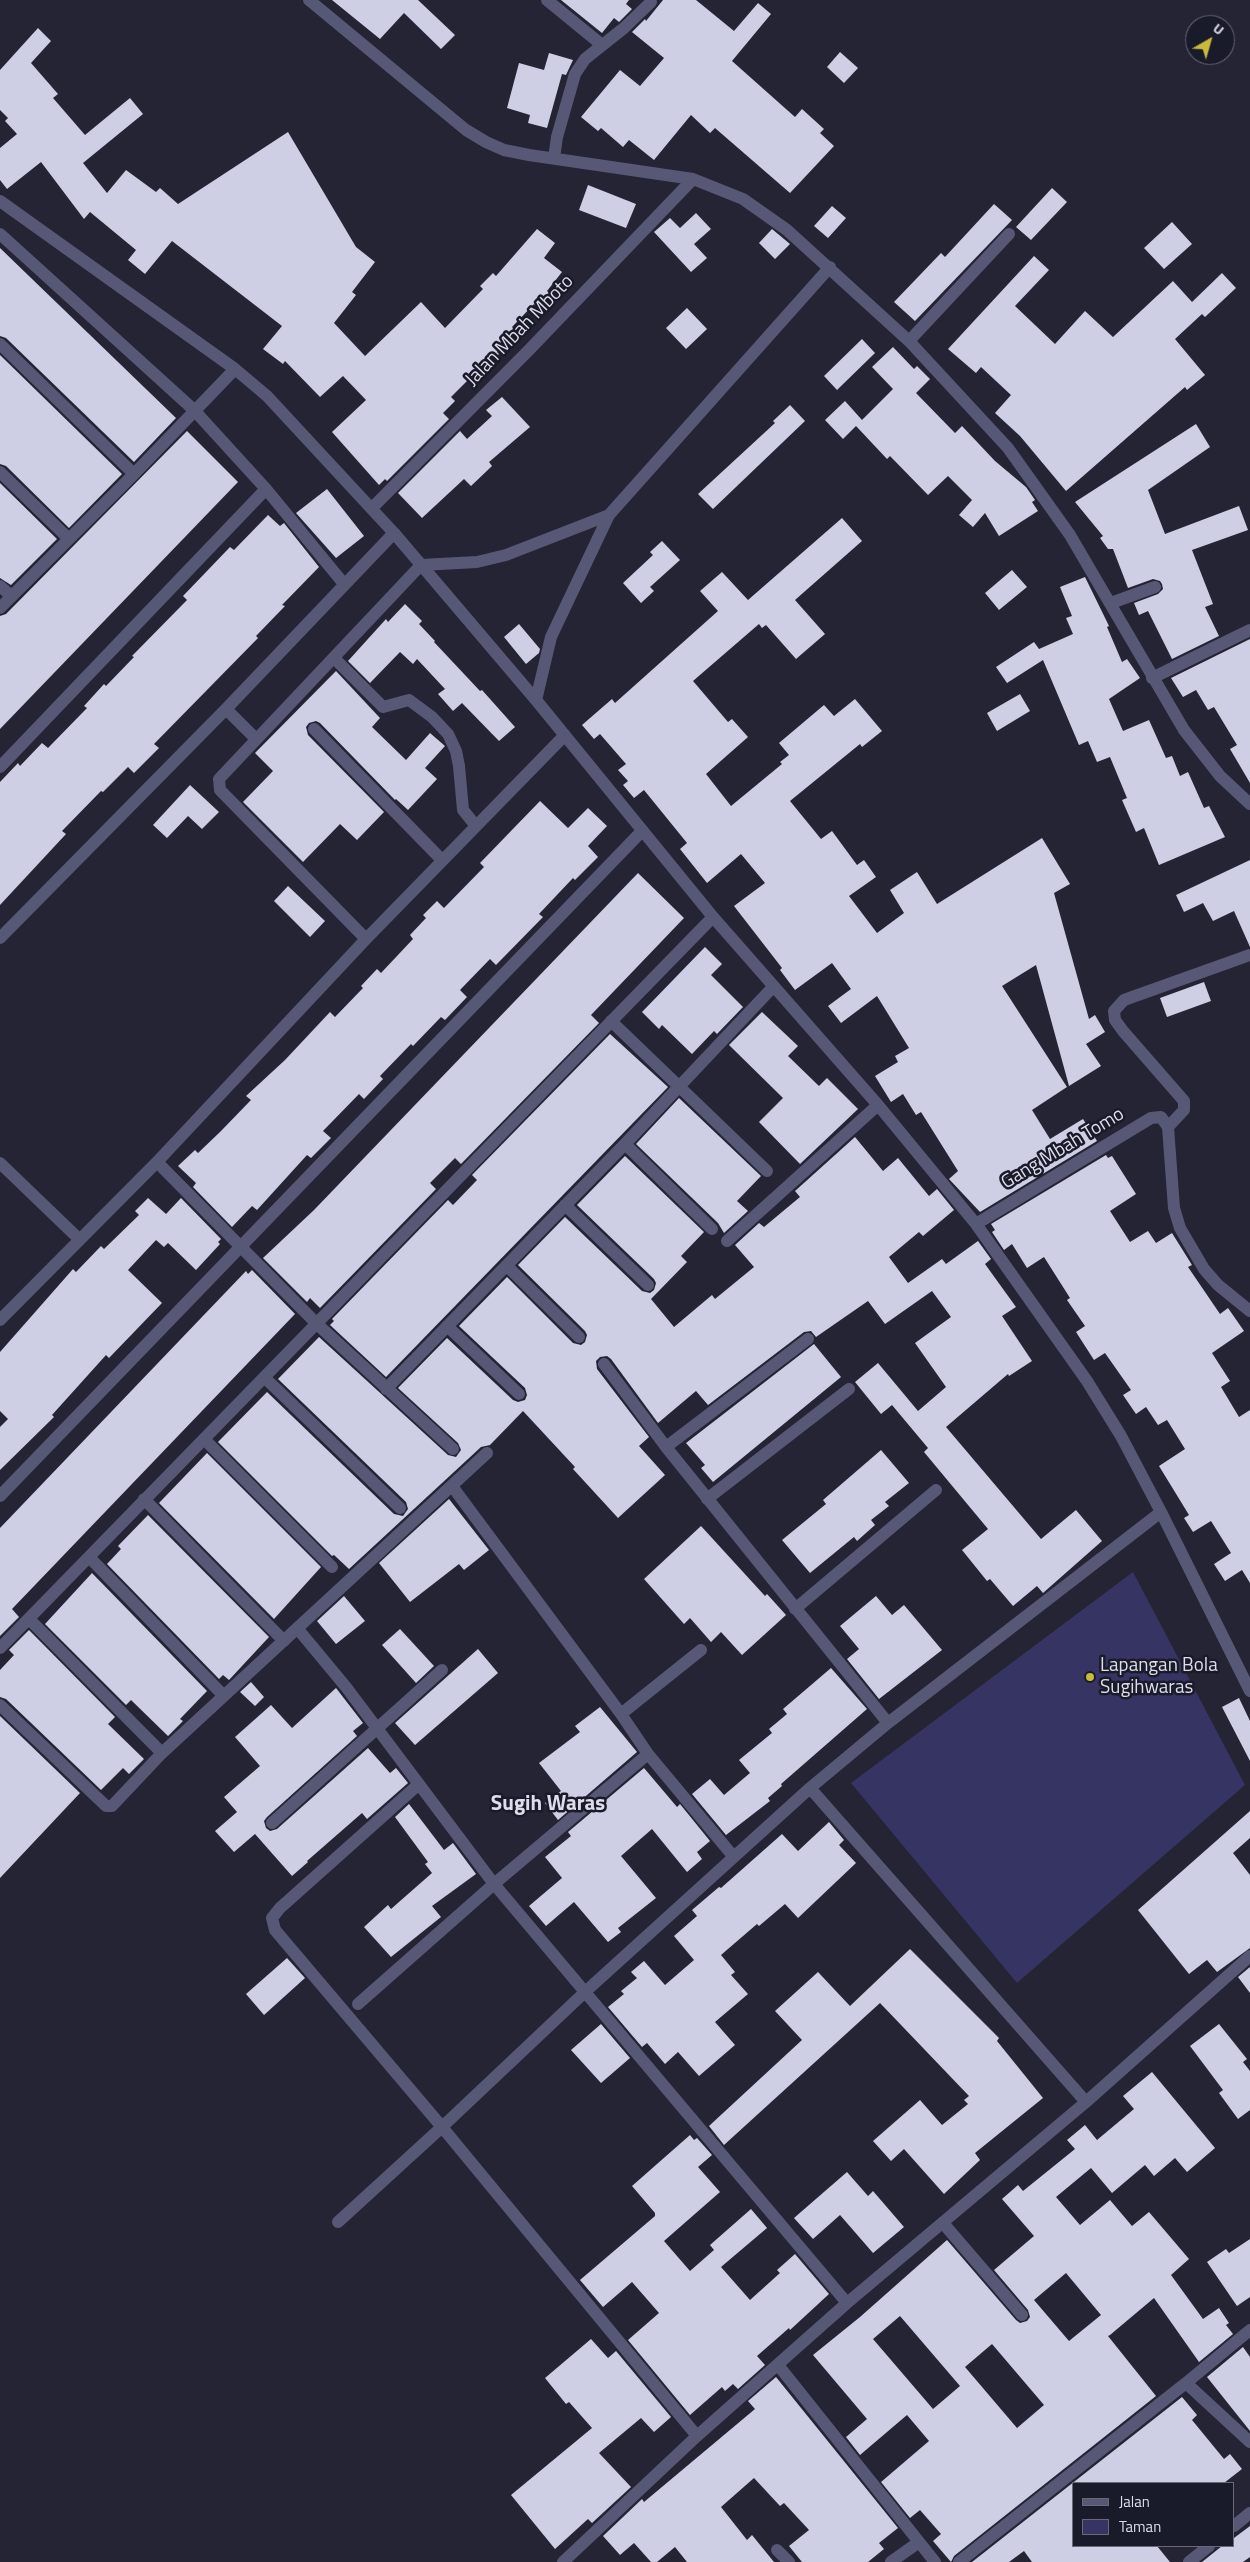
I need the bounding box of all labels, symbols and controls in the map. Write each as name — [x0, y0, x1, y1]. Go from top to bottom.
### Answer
north arrow — [1185, 15, 1235, 65]
text: U — [1209, 17, 1229, 40]
street label: Jalan Mbah Mboto — [461, 271, 579, 391]
street label: Gang Mbah Tomo — [997, 1103, 1129, 1195]
place label: Lapangan Bola Sugihwaras — [1100, 1655, 1218, 1699]
marker: Lapangan Bola Sugihwaras — [1084, 1671, 1096, 1683]
district label: Sugih Waras — [491, 1792, 605, 1818]
legend — [1072, 2482, 1235, 2547]
text: Jalan — [1119, 2490, 1150, 2513]
text: Taman — [1119, 2515, 1161, 2538]

